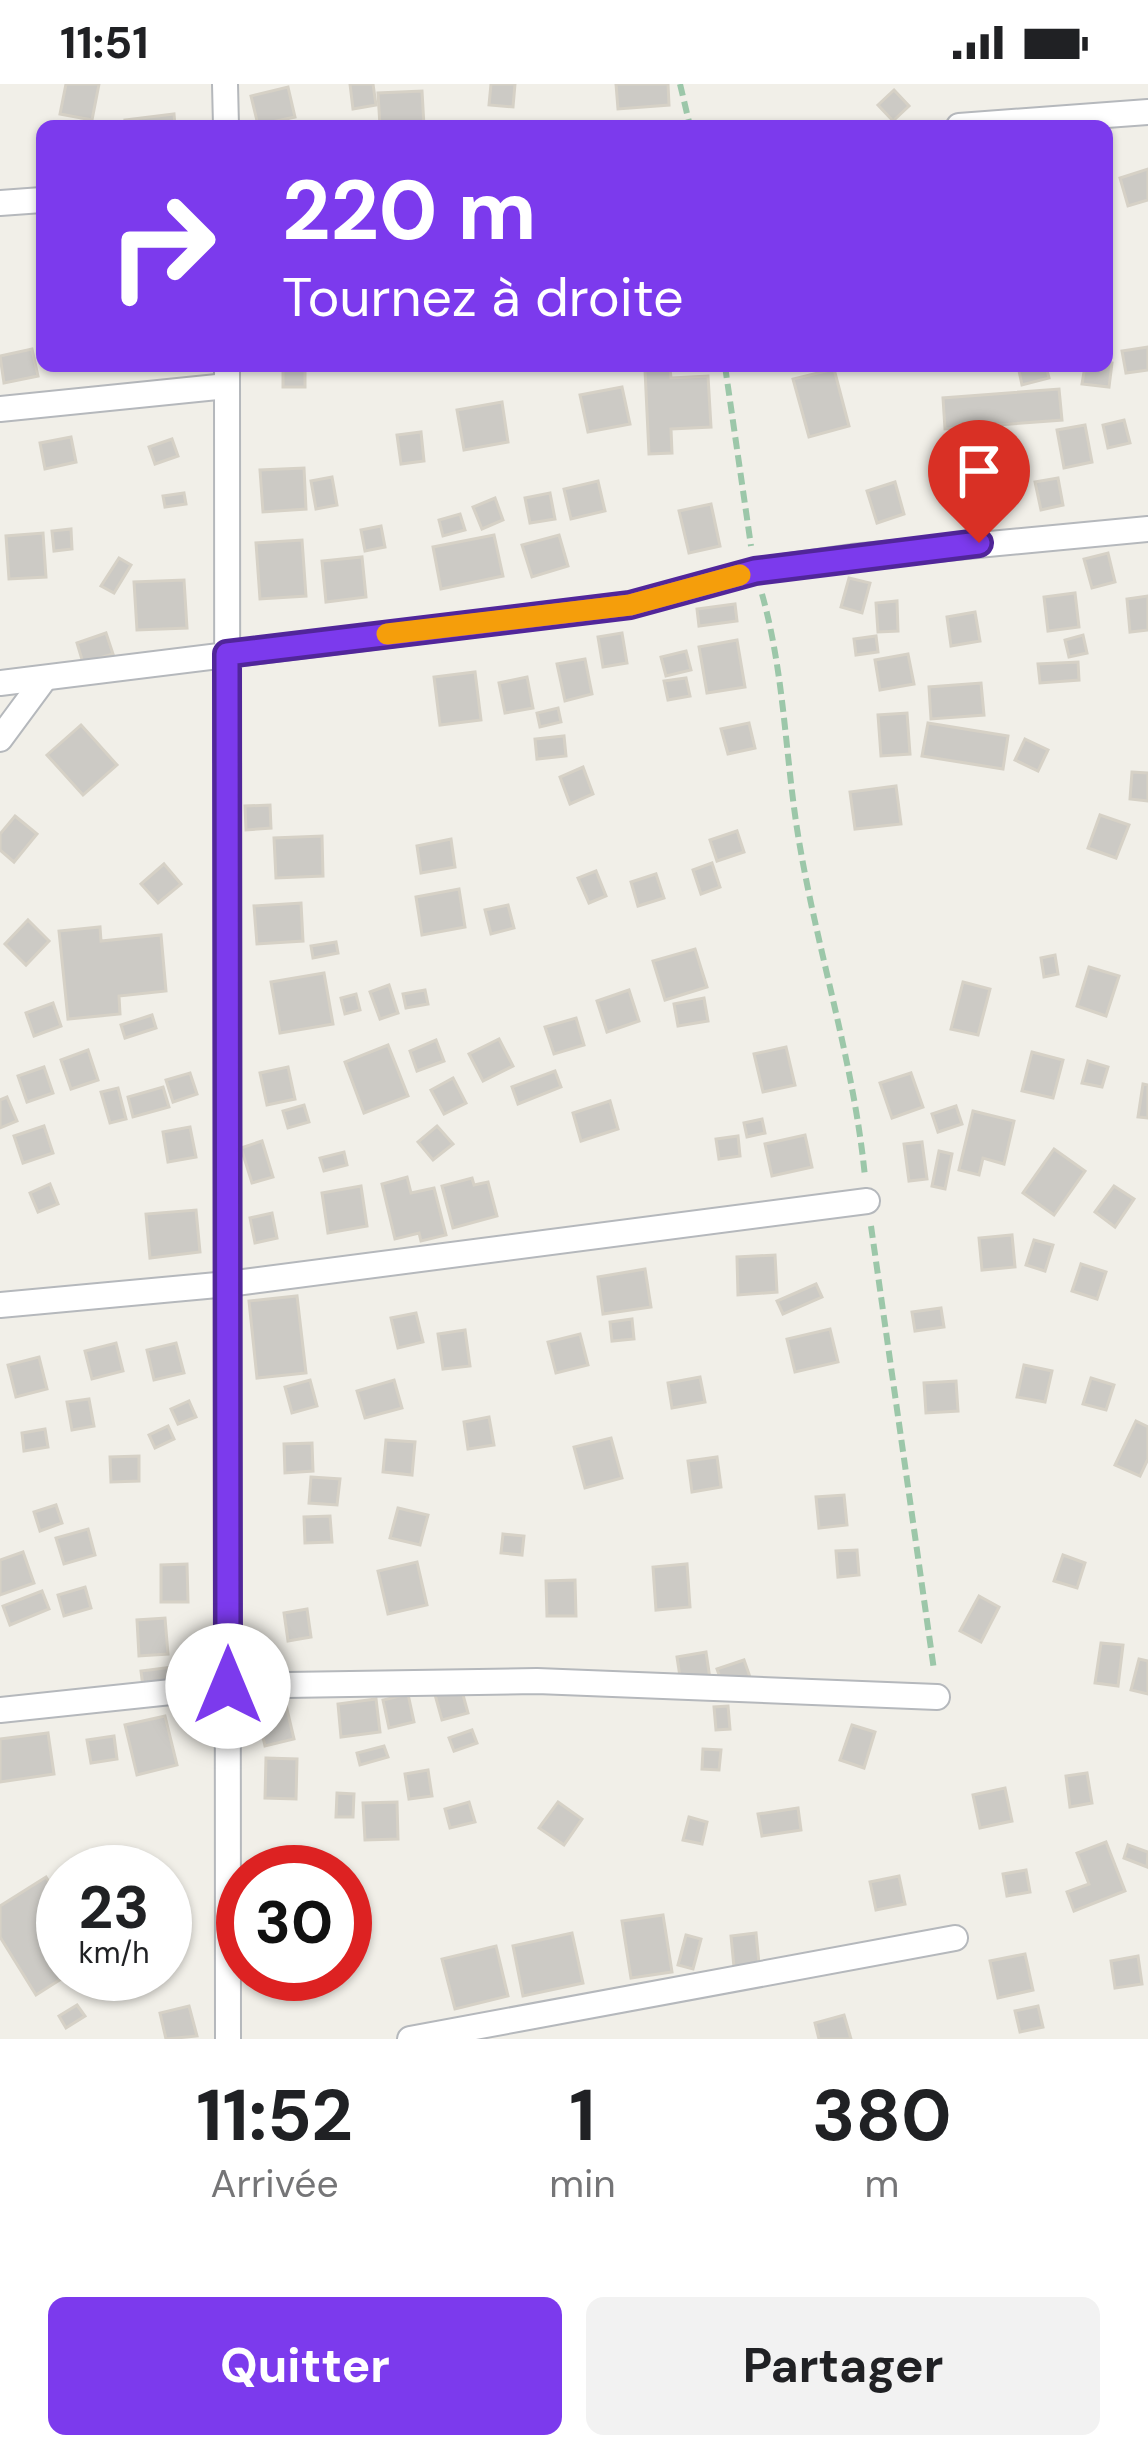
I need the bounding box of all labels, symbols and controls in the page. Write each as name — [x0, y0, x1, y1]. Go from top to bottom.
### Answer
text: 11:51 — [60, 13, 149, 72]
text: 220 m — [282, 156, 537, 265]
icon: right — [84, 168, 240, 324]
text: Tournez à droite — [282, 262, 684, 333]
pin — [928, 420, 1030, 543]
icon: arrive — [946, 438, 1012, 504]
position arrow — [165, 1623, 291, 1749]
speed limit sign: 30 — [216, 1845, 372, 2001]
text: 23 — [79, 1868, 149, 1947]
text: km/h — [79, 1933, 149, 1972]
text: 11:52 — [196, 2069, 353, 2162]
text: 1 — [569, 2069, 596, 2162]
text: 380 — [812, 2069, 952, 2162]
text: Arrivée — [211, 2158, 339, 2209]
text: min — [549, 2158, 616, 2209]
text: m — [864, 2158, 899, 2209]
button: Quitter — [48, 2297, 562, 2435]
button: Partager — [586, 2297, 1100, 2435]

